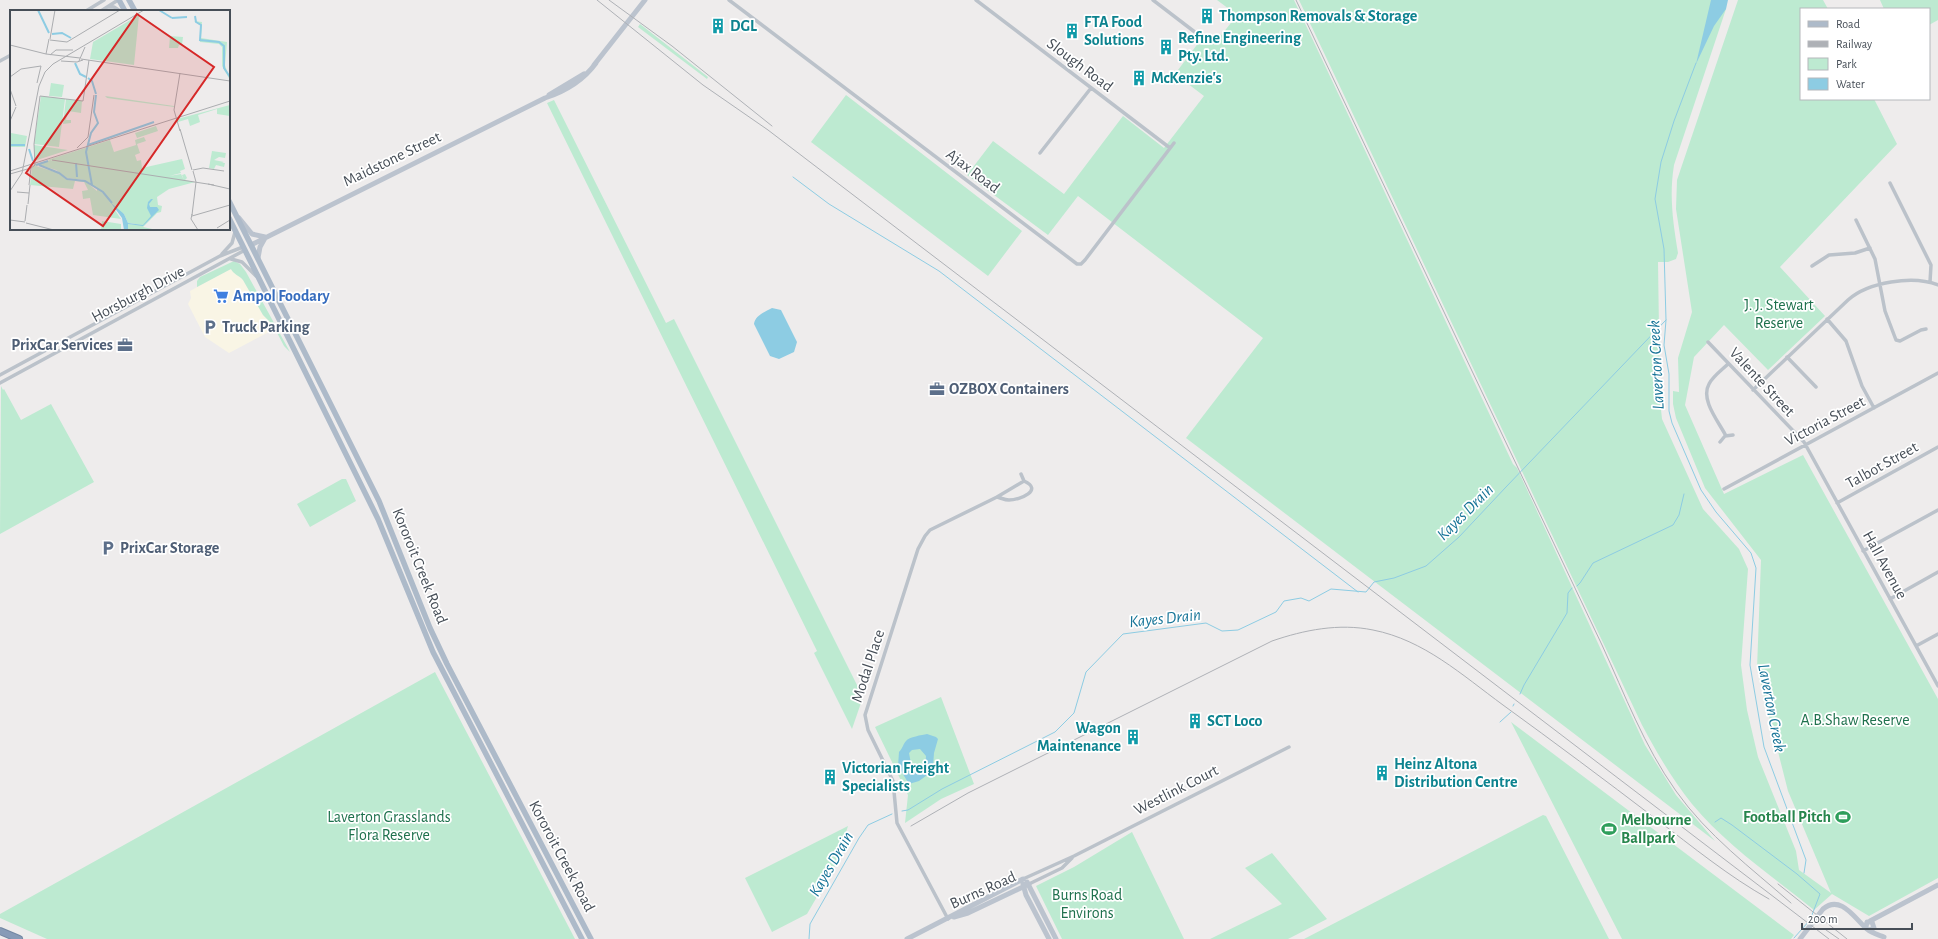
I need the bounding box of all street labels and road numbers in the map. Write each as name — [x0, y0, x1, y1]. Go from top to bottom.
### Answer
street label: Slough Road — [1044, 35, 1116, 95]
street label: Maidstone Street — [341, 128, 443, 190]
street label: Ajax Road — [943, 146, 1003, 197]
street label: Horsburgh Drive — [89, 263, 187, 325]
street label: Valente Street — [1726, 344, 1798, 420]
street label: Victoria Street — [1782, 393, 1868, 449]
street label: Talbot Street — [1843, 439, 1921, 491]
street label: Kororoit Creek Road — [390, 506, 450, 626]
street label: Hall Avenue — [1860, 528, 1910, 602]
street label: Modal Place — [849, 628, 887, 704]
street label: Westlink Court — [1131, 762, 1221, 818]
street label: Kororoit Creek Road — [526, 798, 598, 914]
street label: Burns Road — [948, 868, 1018, 912]

